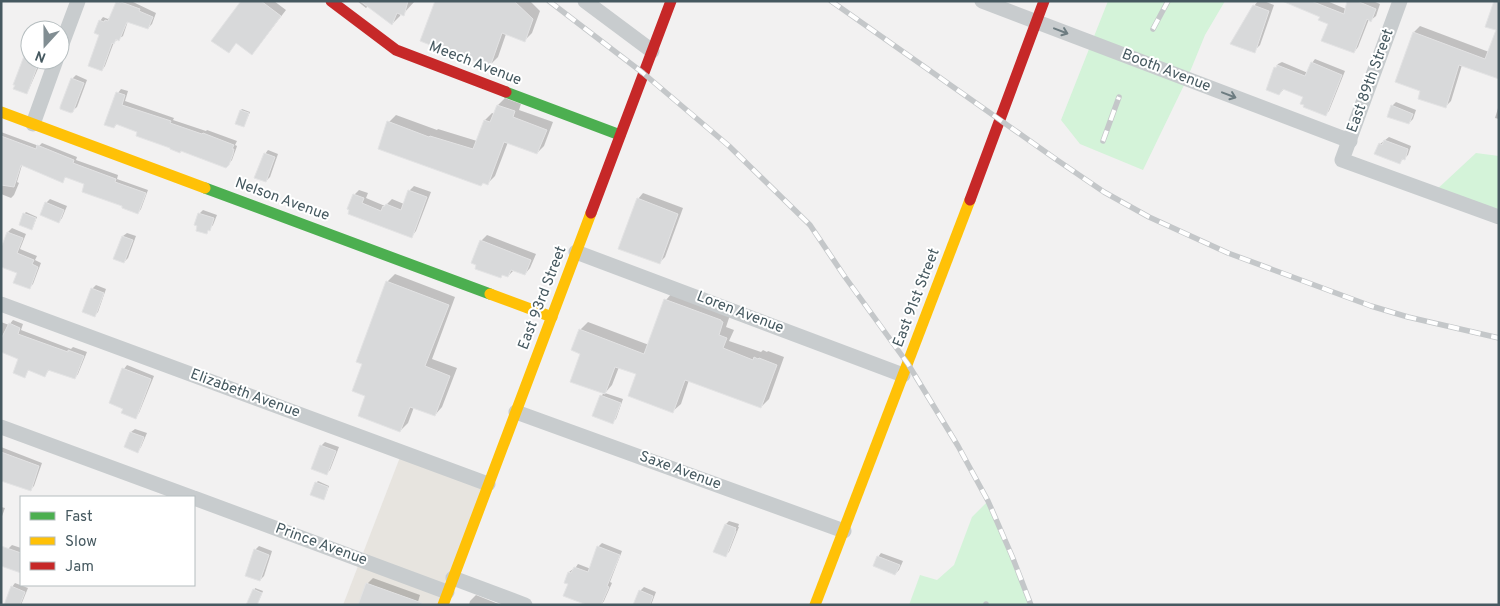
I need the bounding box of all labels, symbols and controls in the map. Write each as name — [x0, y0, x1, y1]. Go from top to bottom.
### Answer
north arrow — [20, 20, 70, 70]
street label: East 89th Street — [1343, 26, 1399, 136]
one-way arrow — [1053, 27, 1068, 36]
street label: Meech Avenue — [426, 38, 524, 90]
street label: Booth Avenue — [1119, 45, 1213, 97]
text: N — [33, 46, 49, 65]
one-way arrow — [1221, 91, 1236, 100]
street label: Nelson Avenue — [232, 174, 332, 226]
street label: East 93rd Street — [514, 243, 572, 353]
street label: East 91st Street — [889, 246, 945, 350]
street label: Loren Avenue — [694, 288, 786, 338]
street label: Elizabeth Avenue — [187, 365, 303, 423]
street label: Saxe Avenue — [637, 447, 723, 495]
legend — [20, 496, 195, 586]
text: Fast — [65, 508, 93, 527]
street label: Prince Avenue — [272, 520, 370, 570]
text: Slow — [65, 533, 97, 552]
text: Jam — [65, 558, 94, 577]

